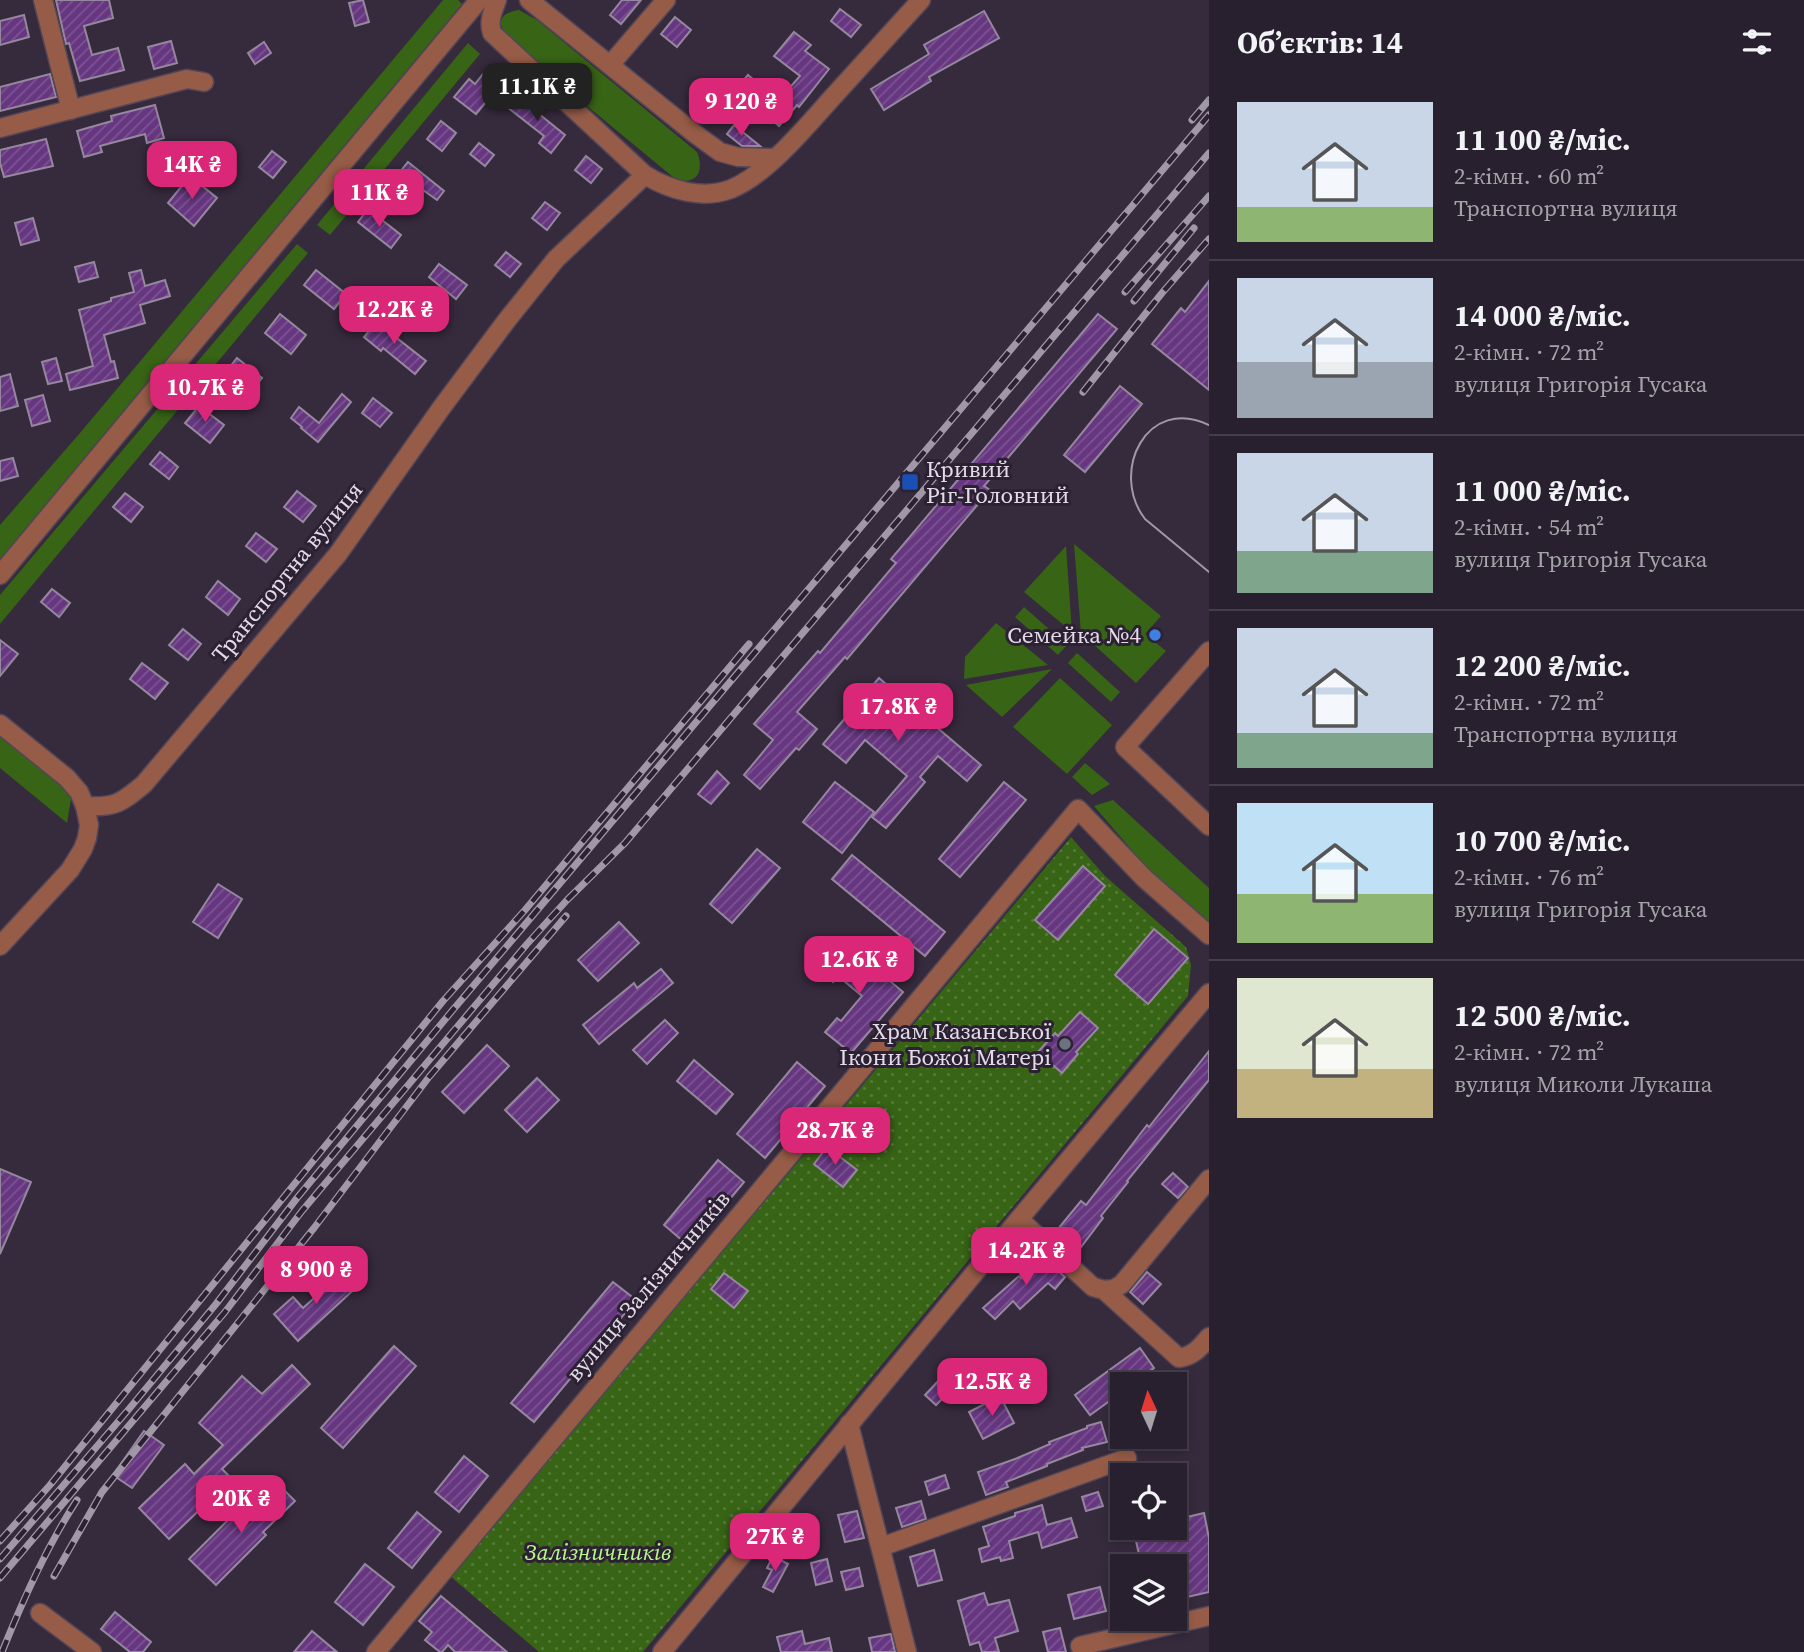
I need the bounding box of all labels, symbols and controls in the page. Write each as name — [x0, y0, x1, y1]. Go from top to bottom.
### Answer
text: Об’єктів: 14 — [1237, 22, 1403, 63]
icon: filters — [1738, 23, 1776, 61]
pin: 11.1K ₴ — [472, 64, 602, 123]
text: 11.1K ₴ — [498, 70, 576, 102]
pin: 9 120 ₴ — [676, 78, 806, 138]
text: 9 120 ₴ — [705, 85, 777, 117]
text: 11 100 ₴/міс. — [1454, 119, 1631, 160]
icon: home — [1293, 130, 1377, 214]
pin: 14K ₴ — [143, 142, 241, 201]
text: 14K ₴ — [163, 148, 221, 180]
text: 2-кімн. · 60 m² — [1454, 160, 1604, 192]
pin: 11K ₴ — [330, 170, 428, 229]
text: 11K ₴ — [350, 176, 408, 208]
text: Транспортна вулиця — [1454, 192, 1678, 224]
pin: 12.2K ₴ — [329, 286, 459, 346]
text: 12.2K ₴ — [355, 293, 433, 325]
text: 14 000 ₴/міс. — [1454, 295, 1631, 336]
icon: home — [1293, 306, 1377, 390]
text: 2-кімн. · 72 m² — [1454, 336, 1604, 368]
pin: 10.7K ₴ — [140, 364, 270, 424]
text: вулиця Григорія Гусака — [1454, 368, 1707, 400]
text: 10.7K ₴ — [166, 371, 244, 403]
place label: Кривий Ріг-Головний — [926, 453, 1069, 511]
text: 11 000 ₴/міс. — [1454, 470, 1631, 511]
marker: Кривий Ріг-Головний — [900, 472, 920, 492]
street label: Транспортна вулиця — [204, 475, 370, 669]
icon: home — [1293, 481, 1377, 565]
text: 2-кімн. · 54 m² — [1454, 511, 1604, 543]
text: вулиця Григорія Гусака — [1454, 543, 1707, 575]
place label: Семейка №4 — [1007, 619, 1141, 651]
marker: Семейка №4 — [1147, 627, 1163, 643]
text: 12 200 ₴/міс. — [1454, 645, 1631, 686]
icon: home — [1293, 656, 1377, 740]
pin: 17.8K ₴ — [833, 684, 963, 743]
text: 2-кімн. · 72 m² — [1454, 686, 1604, 718]
text: 17.8K ₴ — [859, 690, 937, 722]
text: Транспортна вулиця — [1454, 718, 1678, 750]
text: 10 700 ₴/міс. — [1454, 820, 1631, 861]
icon: home — [1293, 831, 1377, 915]
text: 2-кімн. · 76 m² — [1454, 861, 1604, 893]
text: вулиця Григорія Гусака — [1454, 893, 1707, 925]
pin: 12.6K ₴ — [794, 936, 924, 996]
text: 12.6K ₴ — [820, 943, 898, 975]
text: 12 500 ₴/міс. — [1454, 995, 1631, 1036]
icon: home — [1293, 1006, 1377, 1090]
place label: Храм Казанської Ікони Божої Матері — [839, 1015, 1052, 1073]
marker: Храм Казанської Ікони Божої Матері — [1057, 1036, 1073, 1052]
text: 2-кімн. · 72 m² — [1454, 1036, 1604, 1068]
text: вулиця Миколи Лукаша — [1454, 1068, 1712, 1100]
pin: 28.7K ₴ — [770, 1108, 900, 1167]
text: 28.7K ₴ — [796, 1114, 874, 1146]
street label: вулиця Залізничників — [559, 1184, 737, 1388]
pin: 14.2K ₴ — [961, 1228, 1091, 1287]
text: 14.2K ₴ — [987, 1234, 1065, 1266]
pin: 8 900 ₴ — [251, 1246, 381, 1306]
text: 8 900 ₴ — [280, 1253, 352, 1285]
pin: 12.5K ₴ — [927, 1358, 1057, 1418]
text: 12.5K ₴ — [953, 1365, 1031, 1397]
north arrow — [1110, 1372, 1186, 1449]
map controls — [1110, 1372, 1187, 1631]
button: locate — [1110, 1463, 1187, 1540]
pin: 20K ₴ — [192, 1476, 290, 1535]
text: 20K ₴ — [212, 1482, 270, 1514]
pin: 27K ₴ — [726, 1514, 824, 1573]
text: 27K ₴ — [746, 1520, 804, 1552]
park label: Залізничників — [524, 1536, 672, 1568]
button: layers — [1110, 1554, 1187, 1631]

